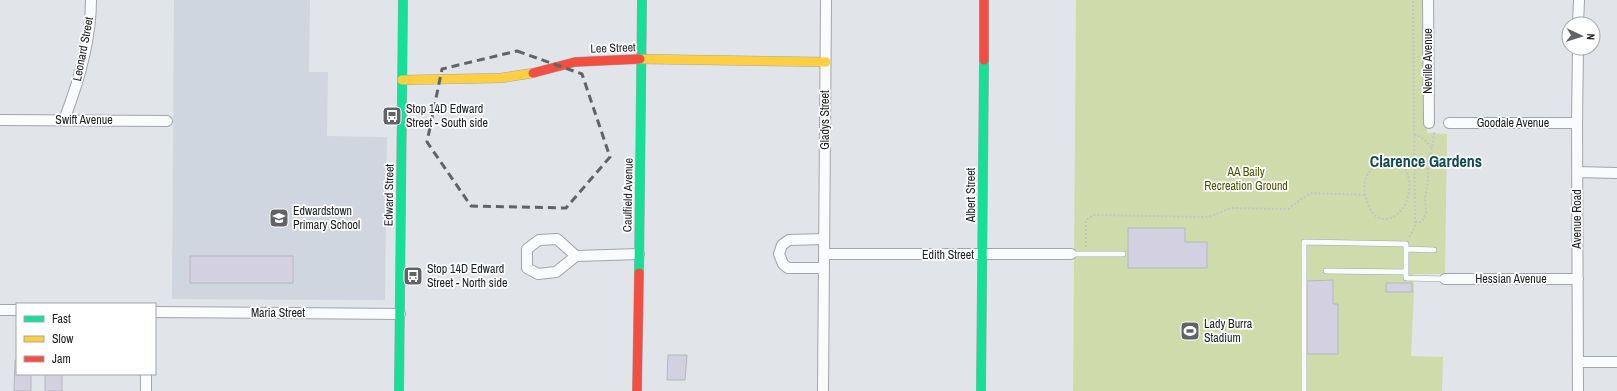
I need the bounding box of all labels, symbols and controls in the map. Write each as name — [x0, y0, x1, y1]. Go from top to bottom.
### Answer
street label: Leonard Street — [69, 15, 97, 82]
north arrow — [1561, 16, 1601, 56]
street label: Neville Avenue — [1420, 28, 1436, 94]
text: N — [1584, 33, 1598, 40]
street label: Lee Street — [590, 39, 636, 57]
street label: Gladys Street — [817, 90, 833, 150]
place label: Stop 14D Edward Street - South side — [406, 101, 488, 131]
bus stop icon: Stop 14D Edward Street - South side — [381, 105, 403, 127]
street label: Swift Avenue — [55, 112, 113, 128]
street label: Goodale Avenue — [1477, 115, 1549, 131]
district label: Clarence Gardens — [1370, 150, 1482, 172]
street label: Caulfield Avenue — [619, 158, 637, 232]
street label: Edward Street — [380, 163, 398, 226]
park label: AA Baily Recreation Ground — [1204, 164, 1288, 194]
street label: Albert Street — [963, 167, 979, 223]
street label: Avenue Road — [1569, 189, 1585, 250]
place label: Edwardstown Primary School — [293, 203, 360, 233]
school or university icon: Edwardstown Primary School — [268, 207, 290, 229]
street label: Edith Street — [922, 247, 974, 263]
place label: Stop 14D Edward Street - North side — [427, 261, 507, 291]
bus stop icon: Stop 14D Edward Street - North side — [402, 265, 424, 287]
street label: Hessian Avenue — [1475, 271, 1547, 287]
legend — [16, 303, 156, 375]
street label: Maria Street — [251, 305, 305, 321]
text: Fast — [52, 311, 71, 327]
place label: Lady Burra Stadium — [1204, 316, 1253, 346]
sports icon: Lady Burra Stadium — [1179, 320, 1201, 342]
text: Slow — [52, 331, 74, 347]
text: Jam — [52, 351, 71, 367]

